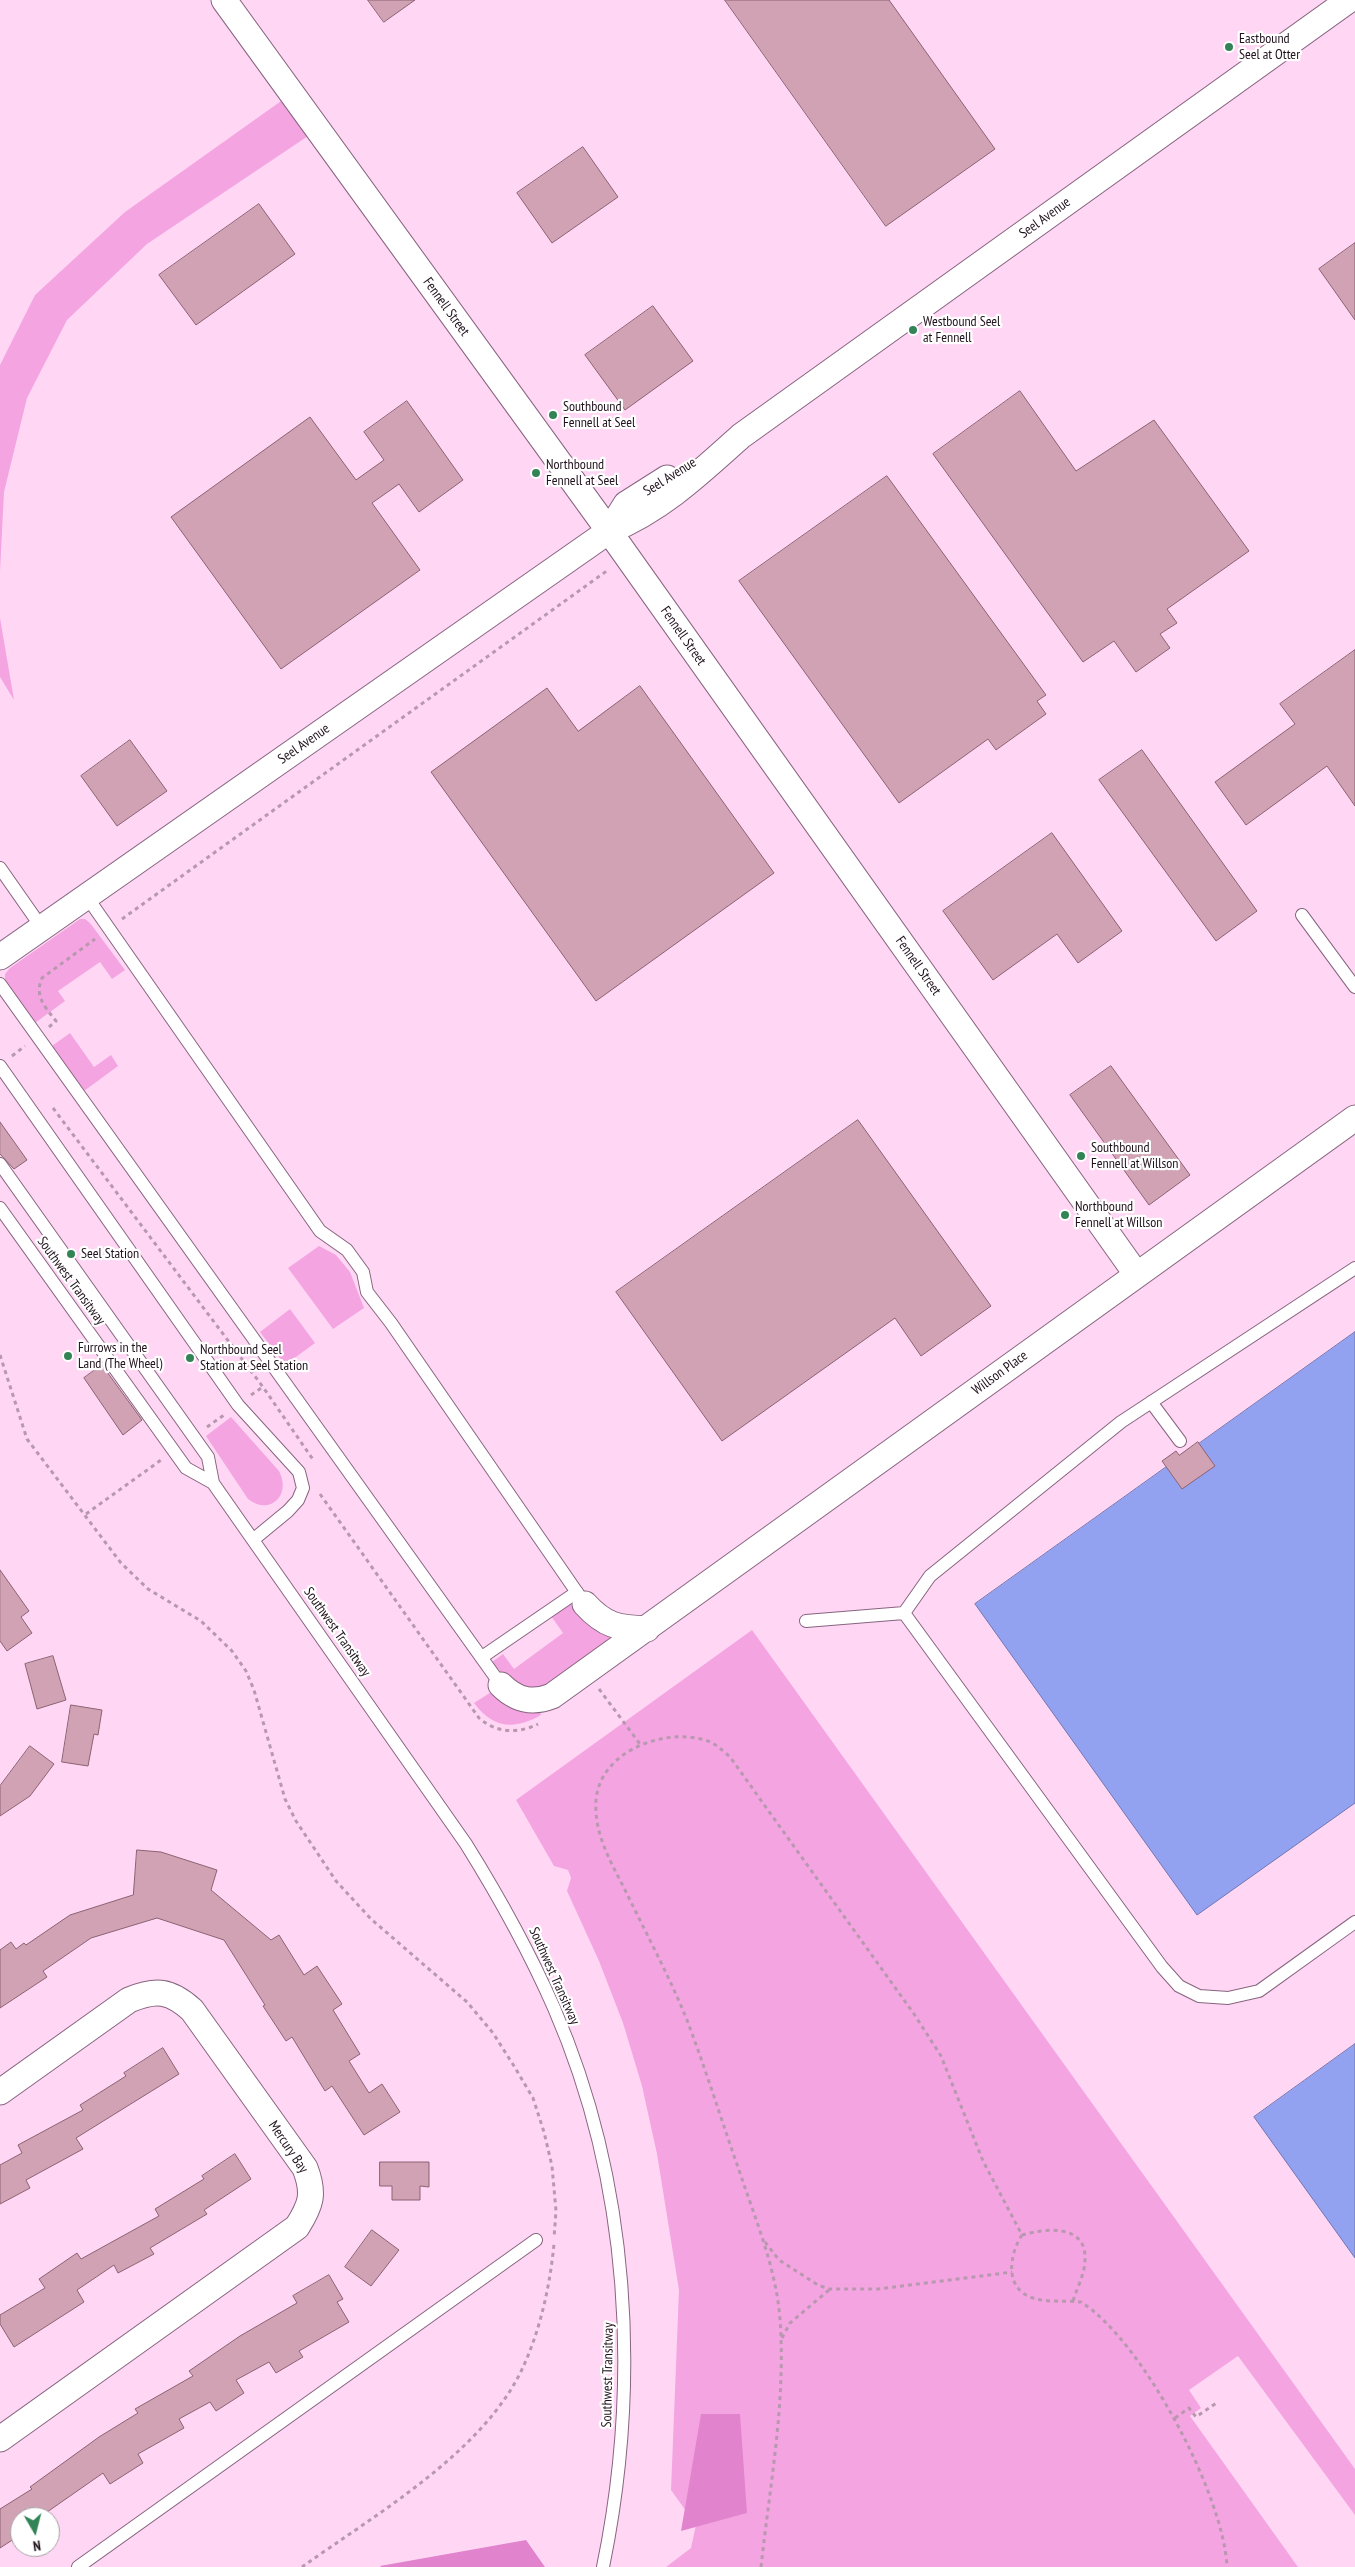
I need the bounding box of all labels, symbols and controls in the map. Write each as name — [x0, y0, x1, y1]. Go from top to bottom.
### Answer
place label: Eastbound Seel at Otter — [1239, 31, 1300, 64]
marker: Eastbound Seel at Otter — [1223, 41, 1235, 53]
street label: Seel Avenue — [1016, 194, 1074, 242]
street label: Fennell Street — [419, 275, 473, 339]
place label: Westbound Seel at Fennell — [923, 314, 1000, 347]
marker: Westbound Seel at Fennell — [907, 324, 919, 336]
place label: Southbound Fennell at Seel — [563, 399, 635, 432]
marker: Southbound Fennell at Seel — [547, 409, 559, 421]
street label: Seel Avenue — [640, 454, 700, 500]
place label: Northbound Fennell at Seel — [546, 457, 618, 490]
marker: Northbound Fennell at Seel — [530, 467, 542, 479]
street label: Fennell Street — [657, 603, 709, 669]
street label: Seel Avenue — [275, 720, 333, 768]
street label: Fennell Street — [892, 933, 944, 999]
place label: Southbound Fennell at Willson — [1091, 1140, 1178, 1172]
marker: Southbound Fennell at Willson — [1075, 1150, 1087, 1162]
place label: Northbound Fennell at Willson — [1075, 1199, 1162, 1232]
marker: Northbound Fennell at Willson — [1059, 1209, 1071, 1221]
street label: Southwest Transitway — [33, 1234, 109, 1328]
place label: Seel Station — [81, 1246, 139, 1262]
marker: Seel Station — [65, 1248, 77, 1260]
place label: Furrows in the Land (The Wheel) — [78, 1340, 162, 1372]
place label: Northbound Seel Station at Seel Station — [200, 1342, 308, 1374]
street label: Willson Place — [969, 1347, 1031, 1399]
marker: Furrows in the Land (The Wheel) — [62, 1350, 74, 1362]
marker: Northbound Seel Station at Seel Station — [184, 1352, 196, 1364]
street label: Southwest Transitway — [300, 1584, 374, 1680]
street label: Southwest Transitway — [525, 1925, 583, 2027]
street label: Mercury Bay — [265, 2118, 311, 2176]
street label: Southwest Transitway — [599, 2322, 617, 2428]
north arrow — [10, 2507, 60, 2557]
text: N — [32, 2536, 42, 2555]

